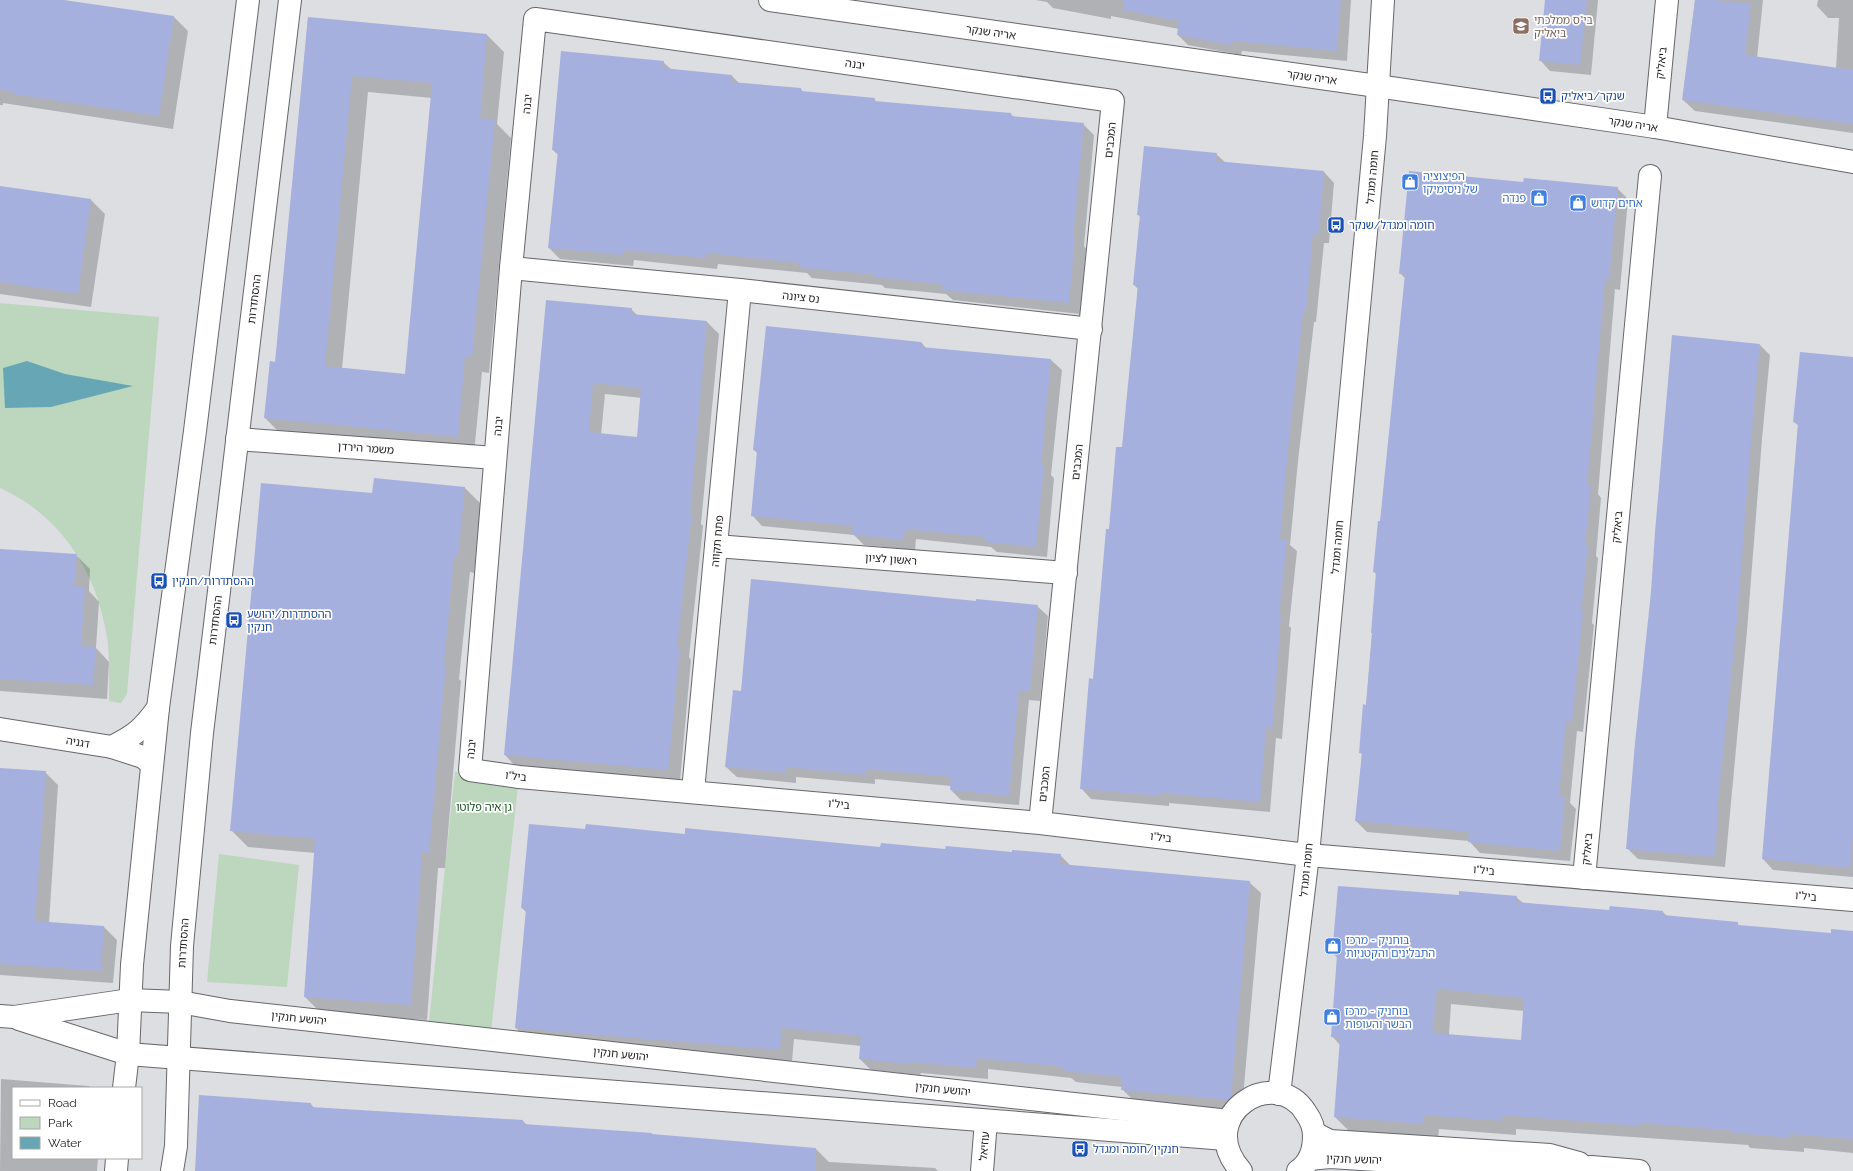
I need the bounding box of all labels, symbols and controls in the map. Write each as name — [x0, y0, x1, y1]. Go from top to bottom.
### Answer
place label: בי"ס ממלכתי ביאליק — [1534, 14, 1593, 40]
school or university icon: בי"ס ממלכתי ביאליק — [1511, 16, 1531, 36]
street label: אריה שנקר — [965, 23, 1017, 42]
street label: ביאליק — [1653, 46, 1670, 80]
street label: יבנה — [844, 57, 866, 72]
street label: אריה שנקר — [1286, 68, 1338, 87]
bus stop icon: שנקר/ביאליק — [1538, 86, 1558, 106]
place label: שנקר/ביאליק — [1561, 90, 1625, 103]
street label: יבנה — [520, 94, 535, 115]
street label: אריה שנקר — [1607, 114, 1659, 135]
street label: המכבים — [1102, 121, 1119, 159]
street label: חומה ומגדל — [1364, 150, 1381, 204]
place label: הפיצוציה של ניסימיקו — [1423, 170, 1478, 196]
shop icon: הפיצוציה של ניסימיקו — [1400, 172, 1420, 192]
shop icon: פנדה — [1529, 188, 1549, 208]
place label: פנדה — [1503, 192, 1526, 205]
shop icon: אחים קדוש — [1568, 193, 1588, 213]
place label: אחים קדוש — [1591, 197, 1643, 210]
bus stop icon: חומה ומגדל/שנקר — [1326, 215, 1346, 235]
place label: חומה ומגדל/שנקר — [1349, 219, 1434, 232]
street label: ההסתדרות — [245, 273, 264, 325]
street label: נס ציונה — [782, 289, 820, 306]
street label: יבנה — [491, 416, 506, 437]
street label: משמר הירדן — [337, 440, 395, 457]
street label: המכבים — [1069, 443, 1086, 481]
street label: ביאליק — [1610, 510, 1625, 544]
street label: פתח תקווה — [709, 514, 726, 568]
street label: חומה ומגדל — [1329, 520, 1346, 574]
street label: ראשון לציון — [865, 551, 917, 568]
bus stop icon: ההסתדרות/חנקין — [149, 571, 169, 591]
place label: ההסתדרות/חנקין — [172, 575, 254, 588]
street label: ההסתדרות — [206, 594, 225, 646]
place label: ההסתדרות/יהושע חנקין — [247, 608, 332, 634]
bus stop icon: ההסתדרות/יהושע חנקין — [224, 610, 244, 630]
street label: דגניה — [65, 734, 91, 751]
street label: יבנה — [464, 739, 479, 760]
street label: המכבים — [1036, 765, 1053, 803]
street label: ביל"ו — [504, 769, 528, 784]
street label: ביל"ו — [828, 797, 850, 812]
park label: גן איה פלוטו — [456, 801, 512, 814]
street label: ביל"ו — [1149, 830, 1173, 845]
street label: ביאליק — [1580, 832, 1595, 866]
street label: חומה ומגדל — [1297, 843, 1316, 898]
street label: ביל"ו — [1473, 863, 1495, 878]
street label: ביל"ו — [1795, 889, 1817, 904]
street label: ההסתדרות — [175, 918, 192, 968]
place label: בוחניק - מרכז התבלינים והקטניות — [1346, 934, 1435, 960]
shop icon: בוחניק - מרכז התבלינים והקטניות — [1323, 936, 1343, 956]
place label: בוחניק - מרכז הבשר והעופות — [1345, 1005, 1412, 1031]
shop icon: בוחניק - מרכז הבשר והעופות — [1322, 1007, 1342, 1027]
street label: יהושע חנקין — [271, 1009, 327, 1028]
street label: יהושע חנקין — [593, 1045, 649, 1064]
street label: יהושע חנקין — [915, 1080, 971, 1099]
legend — [12, 1087, 142, 1159]
text: Road — [48, 1096, 77, 1110]
text: Park — [48, 1116, 73, 1130]
street label: עוזיאל — [977, 1131, 992, 1161]
text: Water — [48, 1136, 82, 1150]
bus stop icon: חנקין/חומה ומגדל — [1070, 1139, 1090, 1159]
place label: חנקין/חומה ומגדל — [1093, 1143, 1179, 1156]
street label: יהושע חנקין — [1326, 1152, 1382, 1167]

